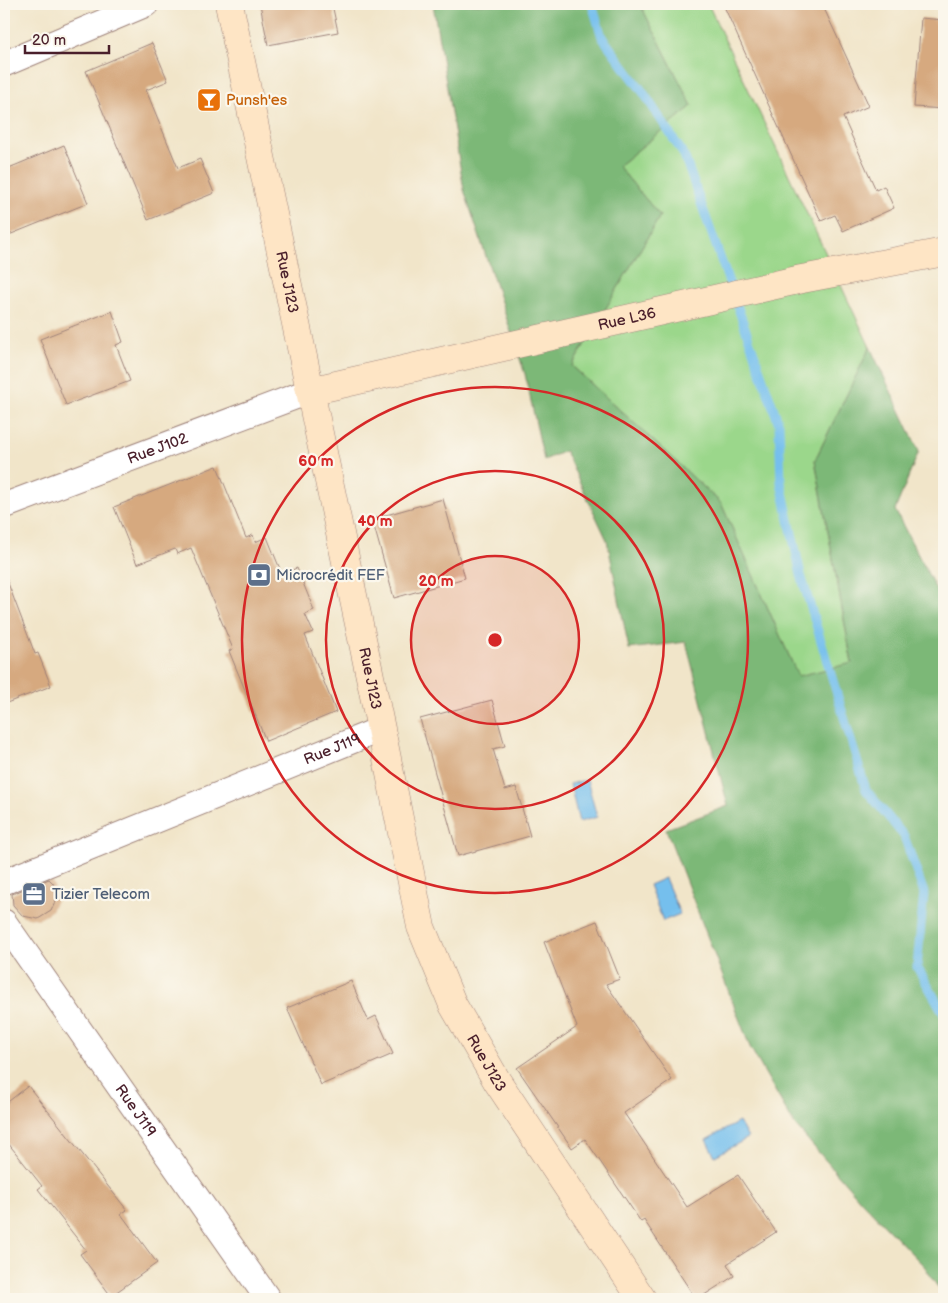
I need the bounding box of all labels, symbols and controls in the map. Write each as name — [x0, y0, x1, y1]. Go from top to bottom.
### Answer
scale bar — [25, 22, 109, 54]
text: 20 m — [32, 31, 66, 50]
bar icon: Punsh'es — [196, 87, 222, 113]
place label: Punsh'es — [226, 91, 288, 110]
street label: Rue J123 — [271, 249, 303, 315]
street label: Rue L36 — [596, 304, 658, 335]
street label: Rue J102 — [125, 429, 191, 469]
text: 60 m — [298, 452, 334, 471]
text: 40 m — [357, 512, 393, 531]
bank icon: Microcrédit FEF — [246, 562, 272, 588]
place label: Microcrédit FEF — [276, 566, 385, 585]
text: 20 m — [419, 572, 454, 591]
centre of rings — [486, 631, 504, 649]
street label: Rue J123 — [354, 646, 386, 711]
street label: Rue J119 — [301, 729, 363, 769]
office icon: Tizier Telecom — [21, 881, 47, 907]
place label: Tizier Telecom — [52, 885, 150, 904]
street label: Rue J123 — [462, 1031, 510, 1095]
street label: Rue J119 — [111, 1081, 160, 1141]

